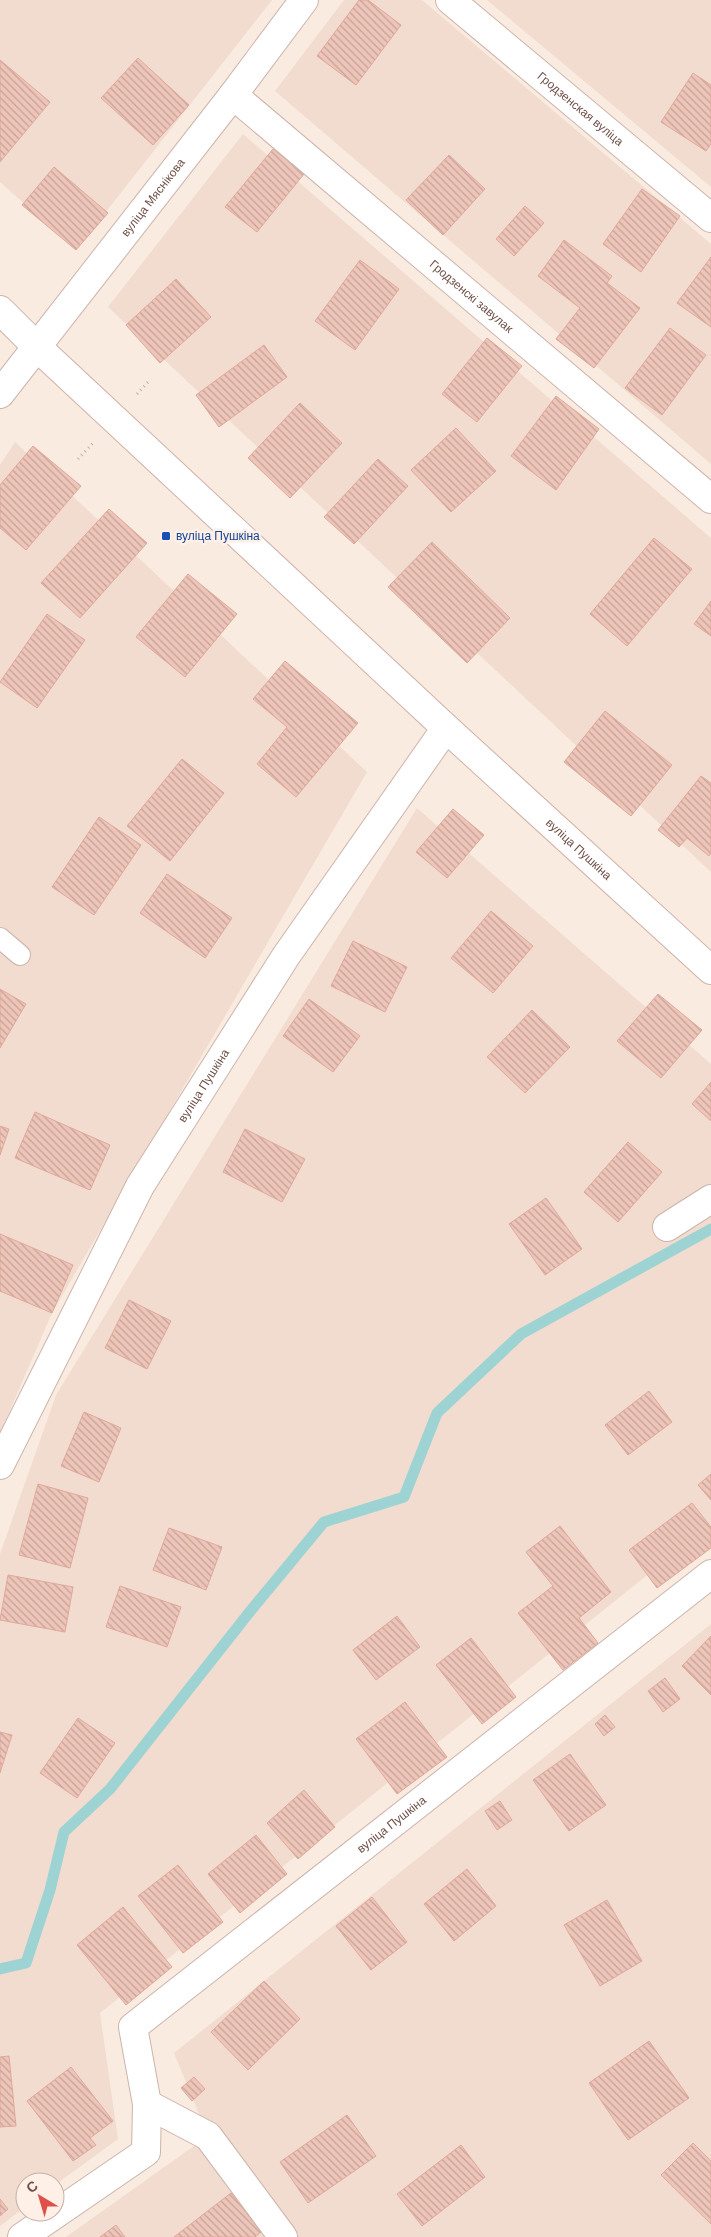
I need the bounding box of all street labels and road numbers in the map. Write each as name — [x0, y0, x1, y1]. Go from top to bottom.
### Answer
street label: Гродзенская вуліца — [534, 68, 627, 150]
street label: вуліца Мяснікова — [117, 155, 189, 240]
street label: Гродзенскі завулак — [426, 256, 517, 337]
street label: вуліца Пушкіна — [542, 815, 615, 884]
street label: вуліца Пушкіна — [174, 1046, 233, 1125]
street label: вуліца Пушкіна — [354, 1792, 430, 1857]

